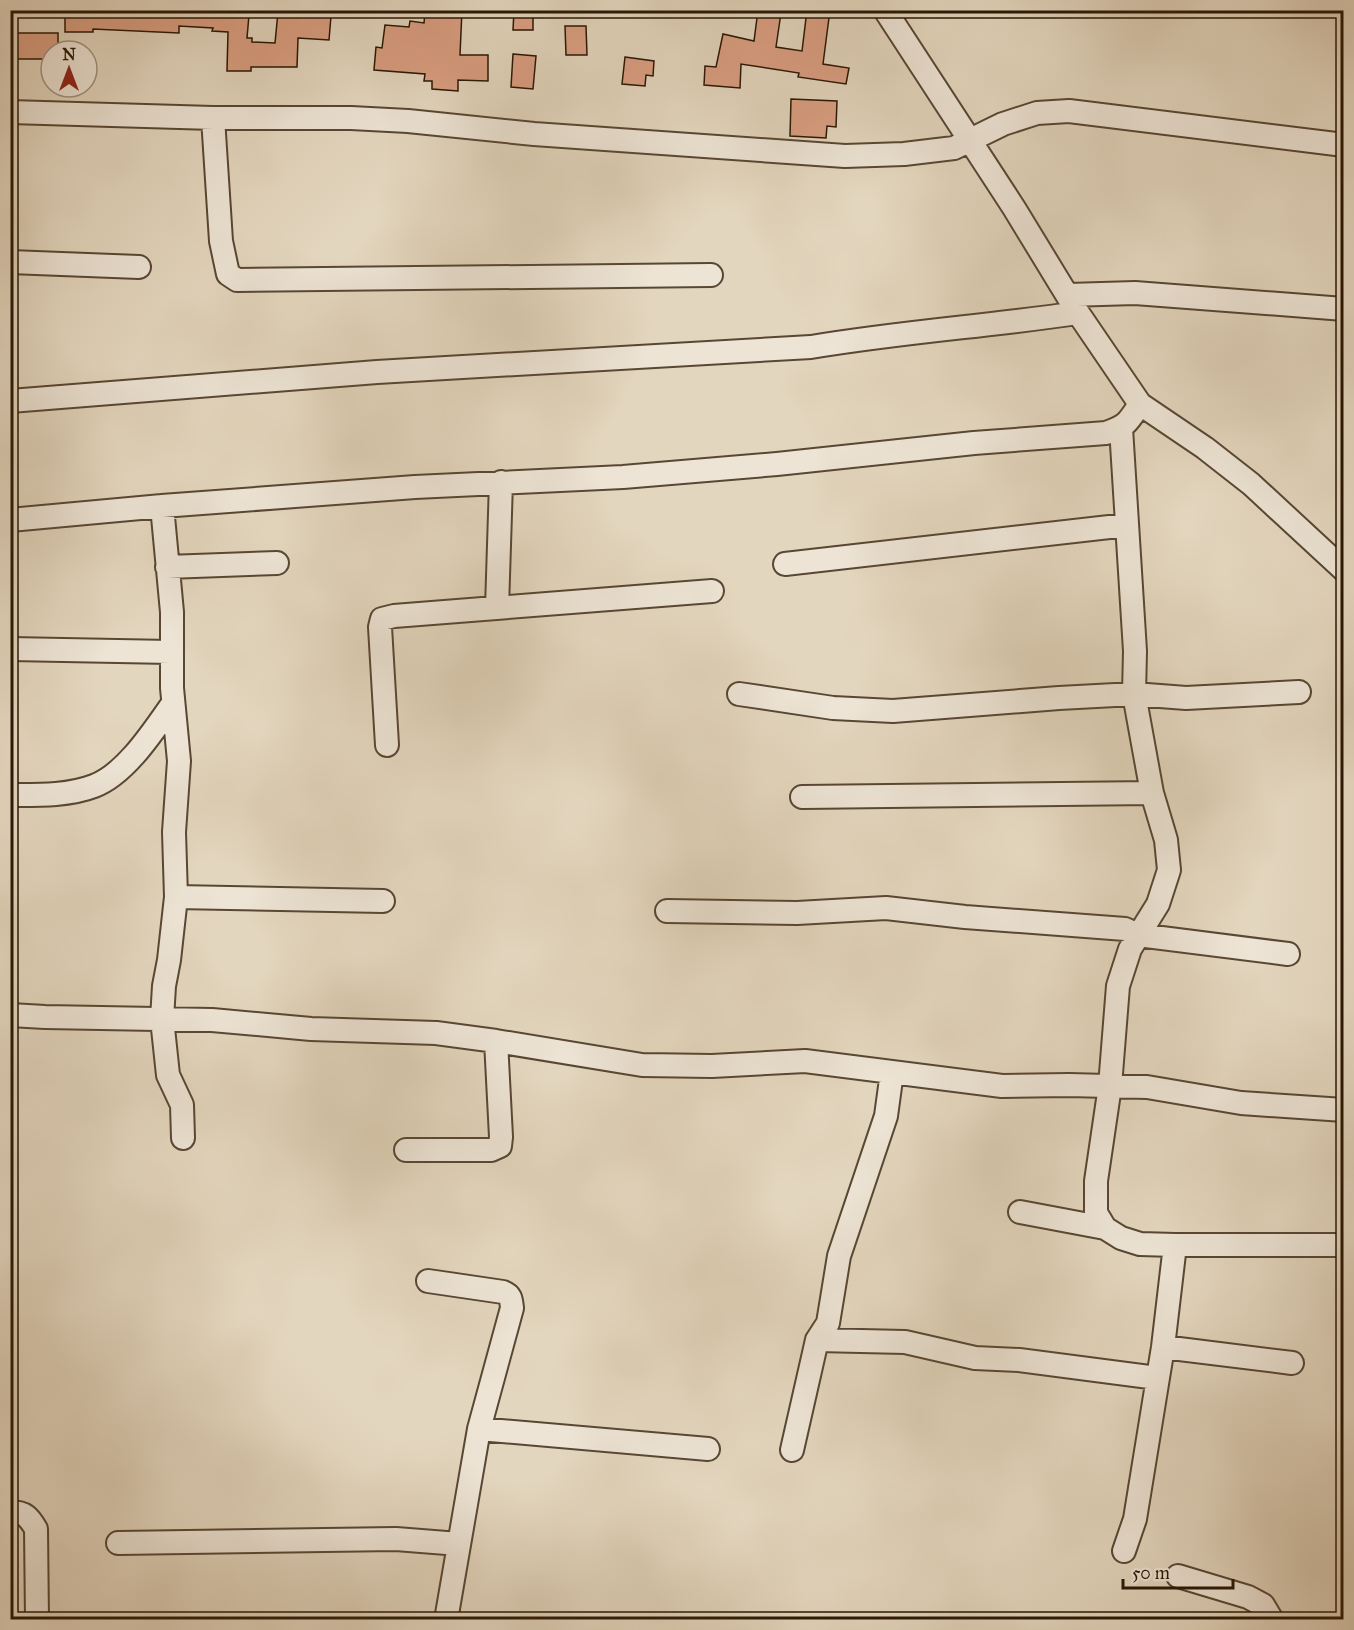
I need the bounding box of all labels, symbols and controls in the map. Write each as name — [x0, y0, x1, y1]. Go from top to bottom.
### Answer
north arrow — [39, 39, 99, 99]
text: N — [62, 45, 76, 64]
scale bar — [1123, 1552, 1232, 1590]
text: 50 m — [1132, 1562, 1170, 1584]

